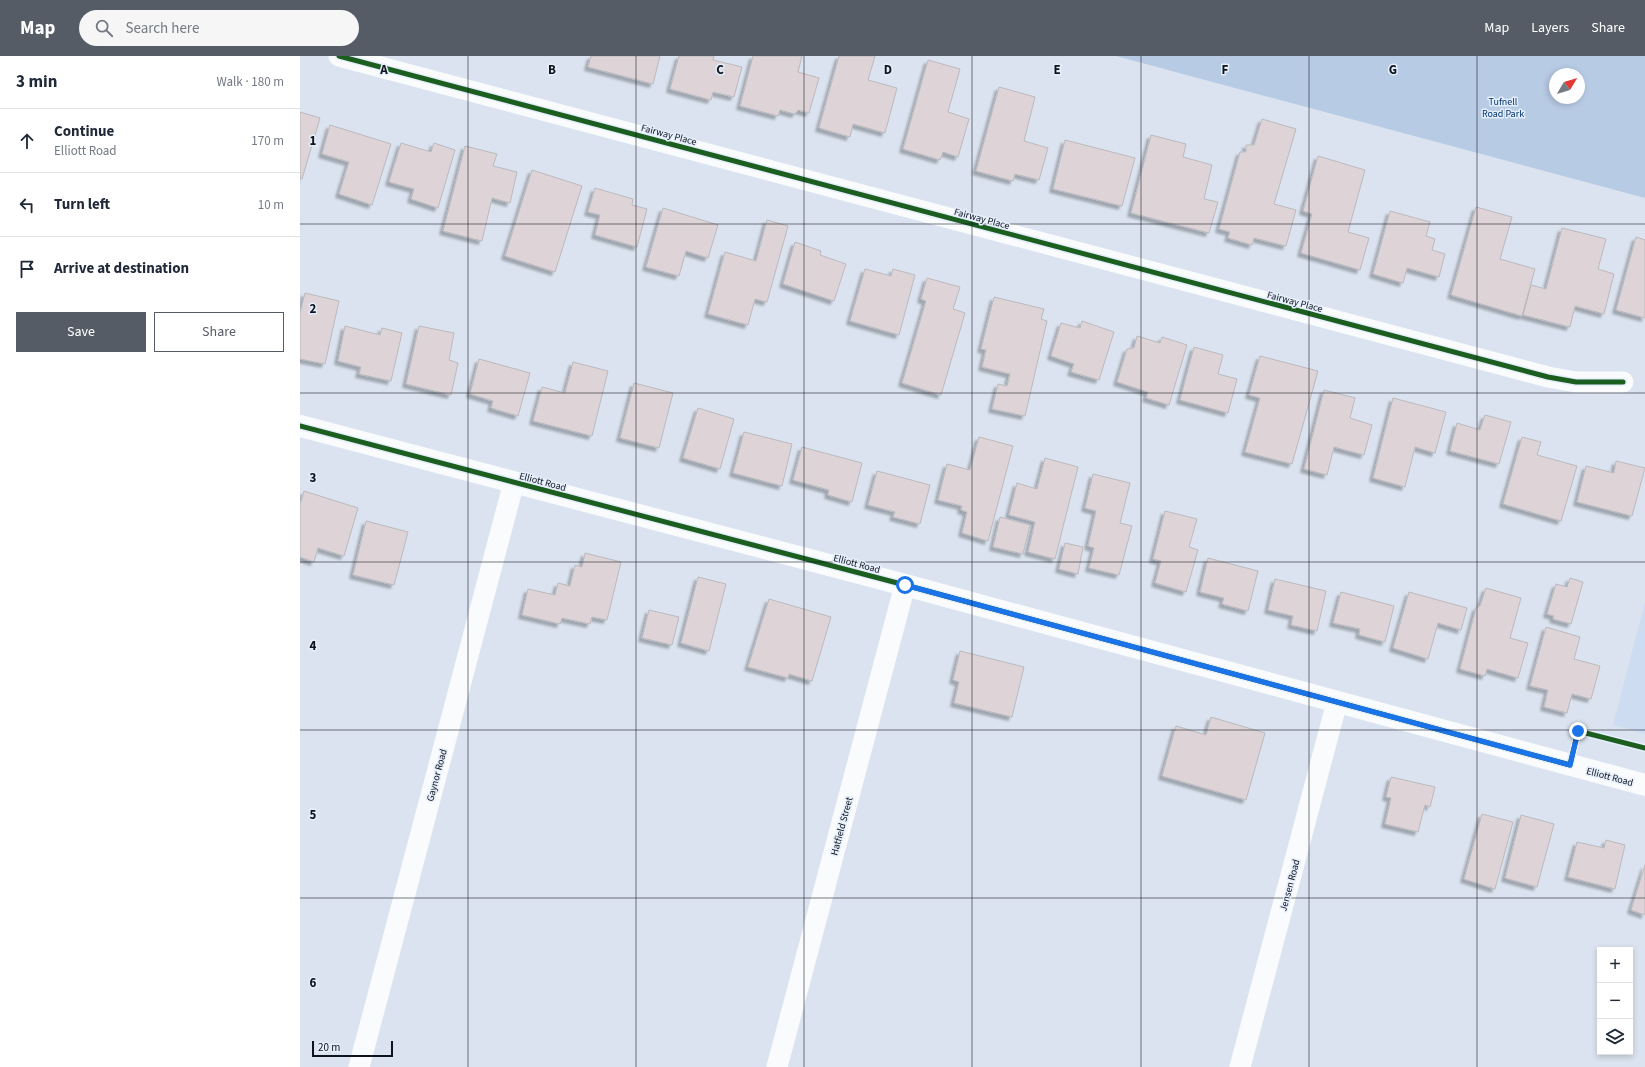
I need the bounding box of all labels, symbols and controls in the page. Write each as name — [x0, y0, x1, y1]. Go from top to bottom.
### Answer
search box — [79, 10, 359, 46]
text: Map — [20, 15, 55, 42]
icon: search — [93, 17, 115, 39]
text: Search here — [125, 18, 199, 39]
text: Map — [1484, 18, 1509, 38]
text: Layers — [1531, 18, 1569, 38]
text: Share — [1591, 18, 1625, 38]
text: A — [379, 61, 388, 79]
text: B — [548, 61, 556, 79]
text: C — [716, 61, 724, 79]
text: D — [884, 61, 892, 79]
text: E — [1053, 61, 1061, 79]
text: F — [1222, 61, 1229, 79]
text: G — [1389, 61, 1397, 79]
north arrow — [1549, 68, 1585, 104]
text: 3 min — [16, 70, 57, 94]
text: Walk · 180 m — [216, 73, 284, 91]
park label: Tufnell Road Park — [1482, 95, 1524, 121]
text: Continue — [54, 121, 114, 142]
street label: Fairway Place — [639, 121, 698, 149]
icon: ahead — [16, 130, 38, 152]
text: 170 m — [251, 132, 284, 150]
text: 1 — [310, 132, 317, 150]
text: Elliott Road — [54, 142, 117, 160]
icon: left — [16, 194, 38, 216]
text: Turn left — [54, 194, 110, 215]
text: 10 m — [258, 196, 284, 214]
street label: Fairway Place — [952, 205, 1011, 233]
icon: arrive — [16, 258, 38, 280]
text: Arrive at destination — [54, 258, 189, 279]
street label: Fairway Place — [1265, 288, 1324, 316]
text: 2 — [310, 300, 317, 318]
button: Save — [16, 312, 146, 352]
button: Share — [154, 312, 284, 352]
text: 3 — [310, 469, 317, 487]
street label: Elliott Road — [518, 469, 568, 495]
street label: Elliott Road — [832, 551, 882, 577]
route start — [896, 576, 914, 594]
text: 4 — [310, 637, 317, 655]
route end — [1569, 722, 1587, 740]
street label: Gaynor Road — [423, 748, 451, 803]
street label: Elliott Road — [1585, 764, 1635, 790]
street label: Hatfield Street — [827, 795, 857, 857]
text: 5 — [310, 806, 317, 824]
street label: Jensen Road — [1276, 858, 1304, 913]
map controls — [1597, 947, 1633, 1055]
button: + — [1597, 947, 1633, 983]
text: 6 — [310, 974, 317, 992]
button: − — [1597, 983, 1633, 1019]
button: layers — [1597, 1019, 1633, 1055]
scale bar — [312, 1039, 393, 1058]
text: 20 m — [318, 1040, 340, 1055]

